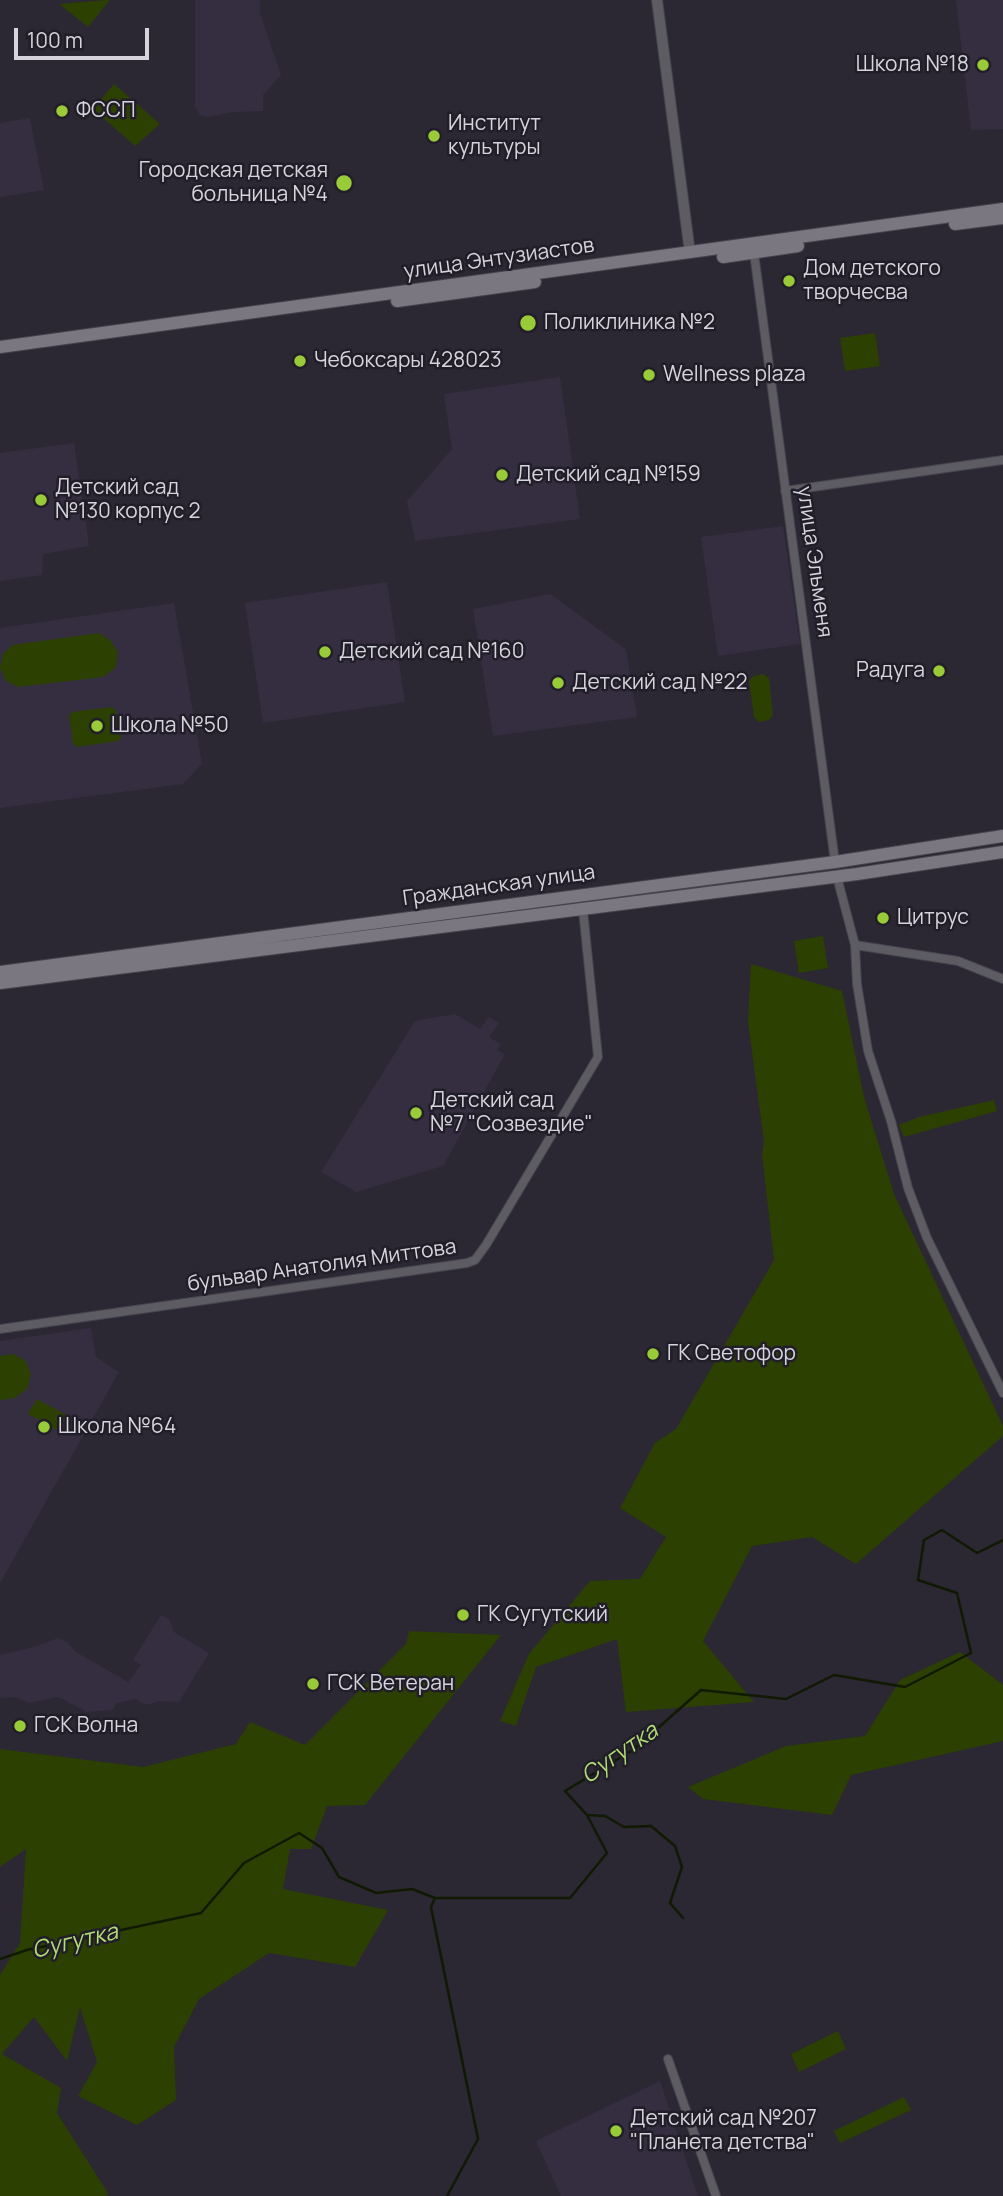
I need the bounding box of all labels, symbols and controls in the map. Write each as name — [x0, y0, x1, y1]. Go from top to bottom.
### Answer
scale bar — [18, 14, 152, 58]
text: 100 m — [27, 26, 83, 54]
place label: Школа №18 — [856, 52, 969, 78]
marker: Школа №18 — [975, 57, 991, 73]
place label: ФССП — [76, 98, 135, 124]
marker: ФССП — [54, 103, 70, 119]
place label: Институт культуры — [448, 111, 541, 161]
marker: Институт культуры — [426, 128, 442, 144]
place label: Городская детская больница №4 — [139, 158, 328, 208]
marker: Городская детская больница №4 — [334, 173, 354, 193]
street label: улица Энтузиастов — [402, 233, 596, 285]
place label: Дом детского творчесва — [803, 256, 941, 306]
marker: Дом детского творчесва — [781, 273, 797, 289]
place label: Поликлиника №2 — [544, 310, 715, 336]
marker: Поликлиника №2 — [518, 313, 538, 333]
place label: Чебоксары 428023 — [314, 348, 502, 374]
marker: Чебоксары 428023 — [292, 353, 308, 369]
place label: Wellness plaza — [663, 362, 806, 388]
marker: Wellness plaza — [641, 367, 657, 383]
place label: Детский сад №159 — [516, 462, 701, 488]
marker: Детский сад №159 — [494, 467, 510, 483]
place label: Детский сад №130 корпус 2 — [55, 475, 201, 525]
street label: улица Эльменя — [791, 485, 837, 639]
marker: Детский сад №130 корпус 2 — [33, 492, 49, 508]
place label: Детский сад №160 — [339, 639, 524, 665]
marker: Детский сад №160 — [317, 644, 333, 660]
place label: Радуга — [856, 658, 925, 684]
marker: Радуга — [931, 663, 947, 679]
place label: Детский сад №22 — [572, 670, 747, 696]
marker: Детский сад №22 — [550, 675, 566, 691]
place label: Школа №50 — [111, 713, 229, 739]
marker: Школа №50 — [89, 718, 105, 734]
street label: Гражданская улица — [401, 860, 597, 912]
place label: Цитрус — [897, 905, 969, 931]
marker: Цитрус — [875, 910, 891, 926]
place label: Детский сад №7 "Созвездие" — [430, 1088, 593, 1138]
marker: Детский сад №7 "Созвездие" — [408, 1105, 424, 1121]
street label: бульвар Анатолия Миттова — [186, 1235, 458, 1297]
place label: ГК Светофор — [667, 1341, 796, 1367]
marker: ГК Светофор — [645, 1346, 661, 1362]
place label: Школа №64 — [58, 1414, 176, 1440]
marker: Школа №64 — [36, 1419, 52, 1435]
place label: ГК Сугутский — [477, 1602, 608, 1628]
marker: ГК Сугутский — [455, 1607, 471, 1623]
place label: ГСК Ветеран — [327, 1671, 454, 1697]
marker: ГСК Ветеран — [305, 1676, 321, 1692]
place label: ГСК Волна — [34, 1713, 138, 1739]
marker: ГСК Волна — [12, 1718, 28, 1734]
water label: Сугутка — [576, 1718, 664, 1790]
water label: Сугутка — [29, 1919, 121, 1965]
place label: Детский сад №207 "Планета детства" — [630, 2106, 817, 2156]
marker: Детский сад №207 "Планета детства" — [608, 2123, 624, 2139]

